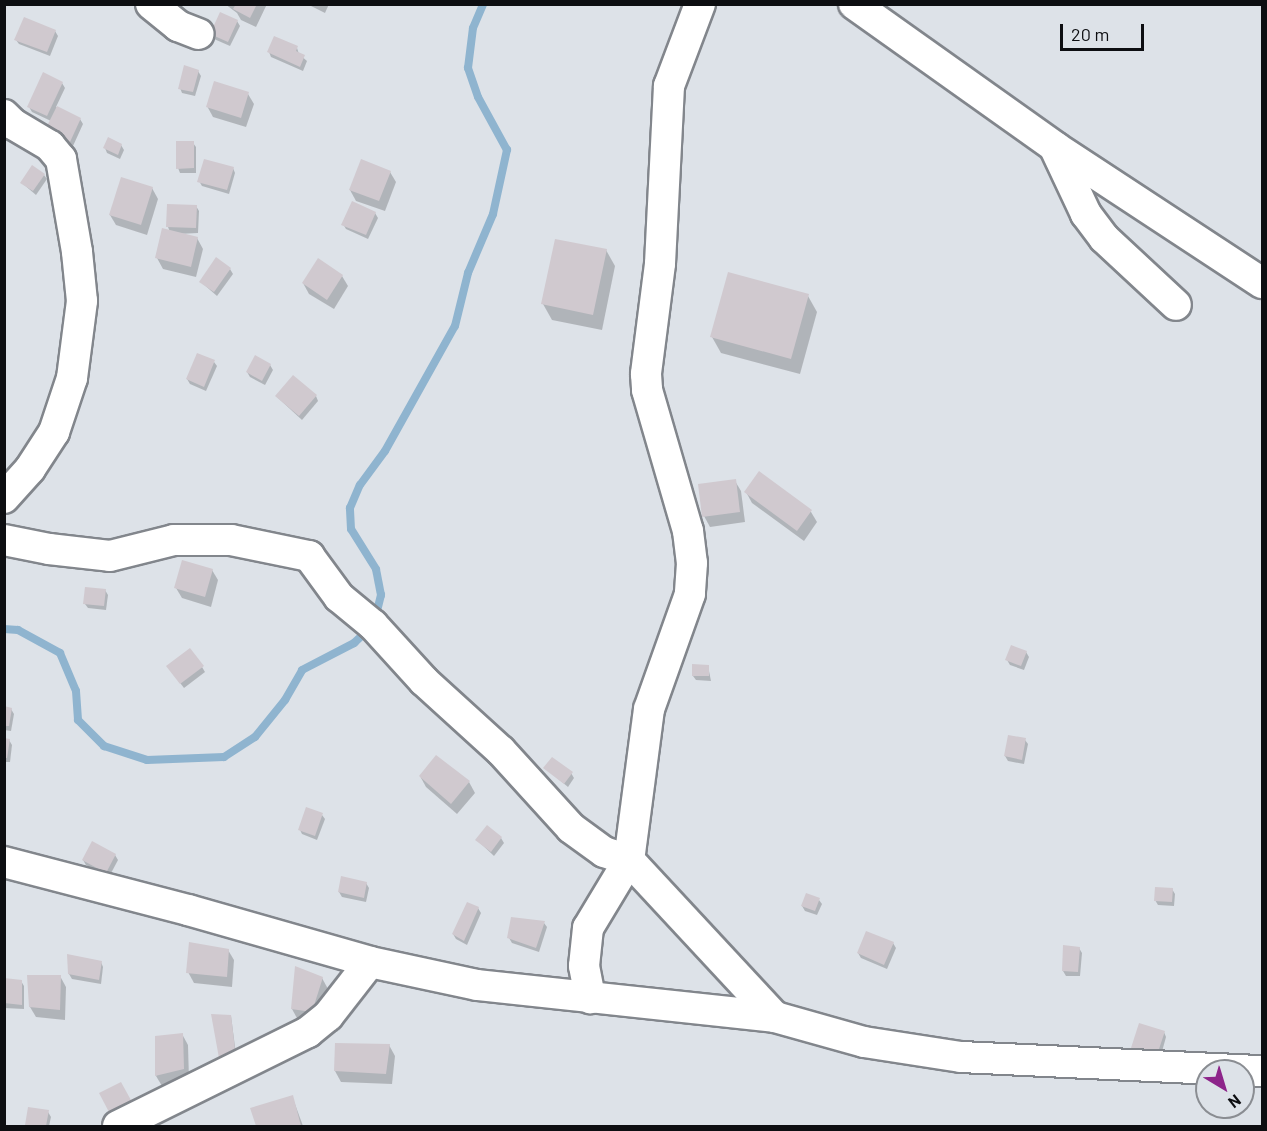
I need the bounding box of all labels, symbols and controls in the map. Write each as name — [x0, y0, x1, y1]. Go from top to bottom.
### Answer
scale bar — [1063, 12, 1147, 50]
text: 20 m — [1071, 23, 1109, 45]
north arrow — [1195, 1059, 1255, 1119]
text: N — [1225, 1091, 1245, 1113]

